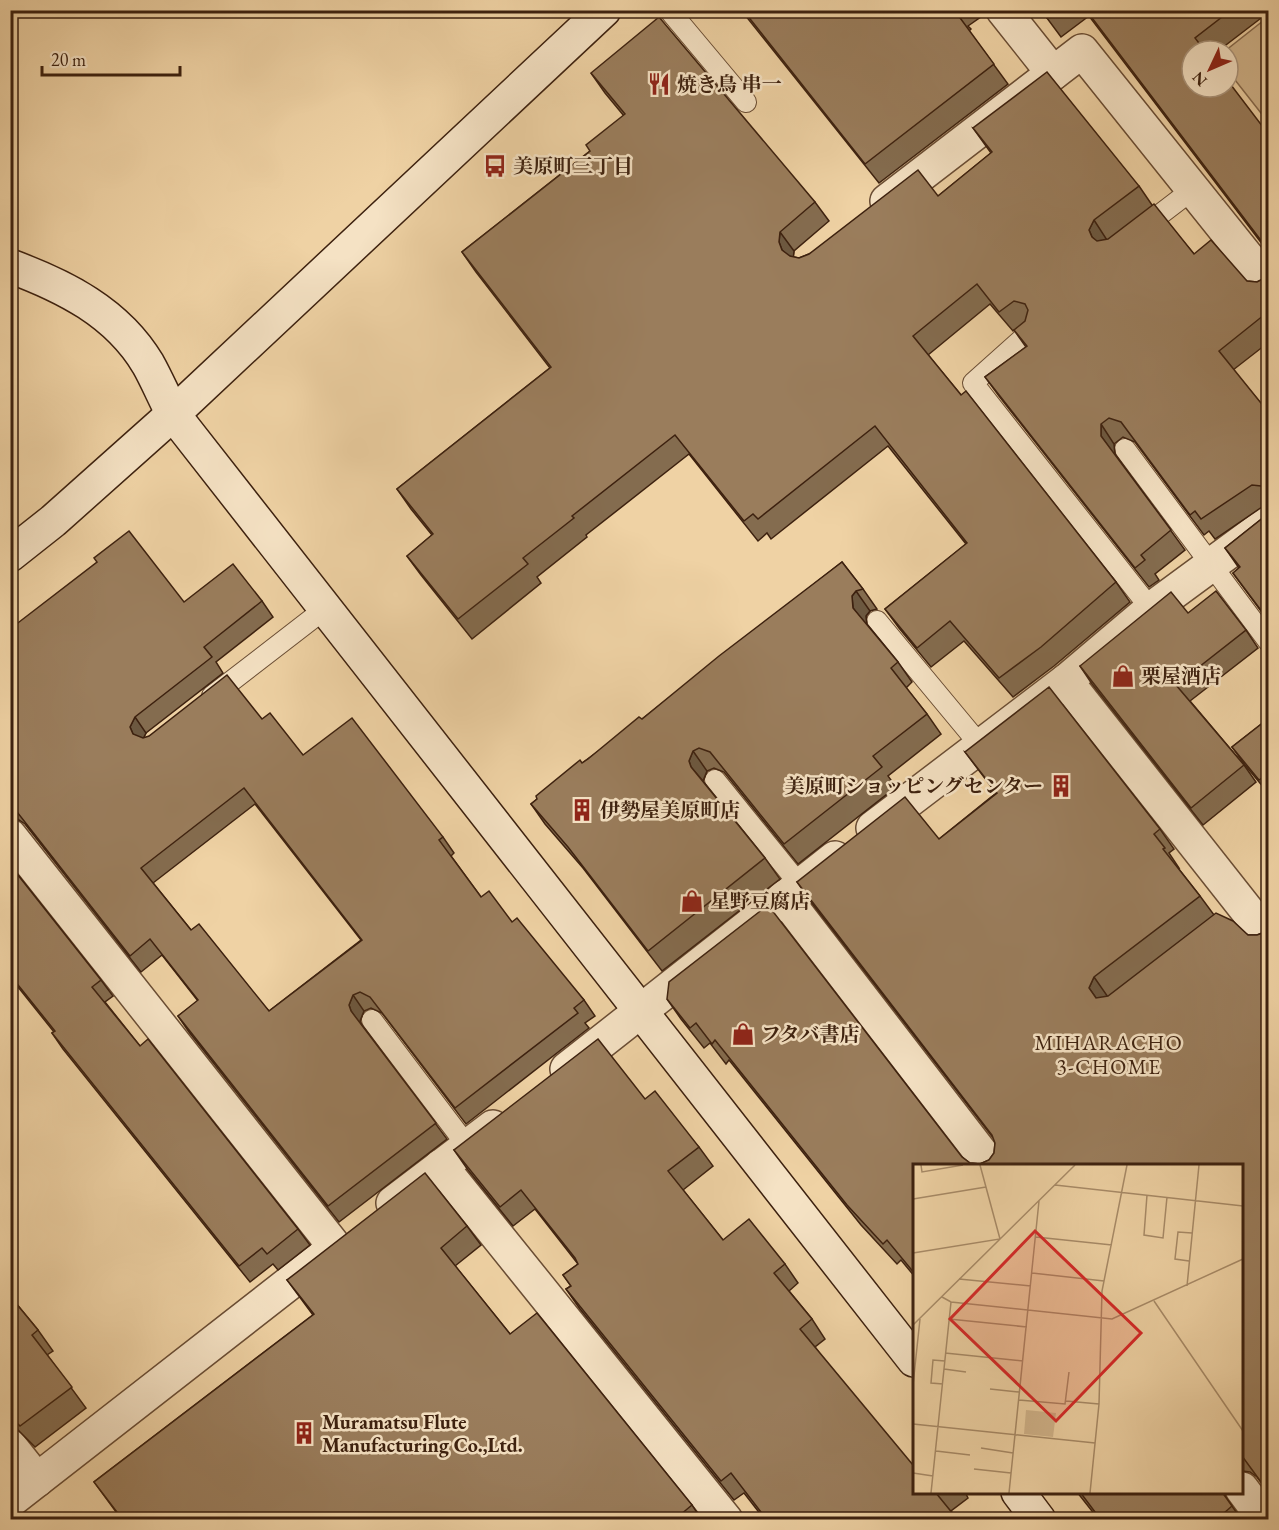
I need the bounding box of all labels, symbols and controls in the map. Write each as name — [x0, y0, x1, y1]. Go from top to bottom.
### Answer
scale bar — [42, 39, 180, 77]
north arrow — [1180, 39, 1240, 99]
text: 20 m — [51, 48, 86, 71]
text: N — [1187, 67, 1212, 91]
restaurant icon: 焼き鳥 串一 — [646, 71, 672, 97]
place label: 焼き鳥 串一 — [677, 71, 782, 97]
bus stop icon: 美原町三丁目 — [482, 153, 508, 179]
place label: 美原町三丁目 — [513, 153, 633, 179]
shop icon: 栗屋酒店 — [1110, 663, 1136, 689]
place label: 栗屋酒店 — [1141, 663, 1221, 689]
place label: 美原町ショッピングセンター — [785, 773, 1043, 799]
building icon: 美原町ショッピングセンター — [1048, 773, 1074, 799]
building icon: 伊勢屋美原町店 — [569, 797, 595, 823]
place label: 伊勢屋美原町店 — [600, 797, 740, 823]
shop icon: 星野豆腐店 — [679, 888, 705, 914]
place label: 星野豆腐店 — [710, 888, 810, 914]
shop icon: フタバ書店 — [730, 1021, 756, 1047]
place label: フタバ書店 — [761, 1021, 859, 1047]
district label: MIHARACHO 3-CHOME — [1035, 1029, 1183, 1080]
inset map — [913, 1164, 1243, 1494]
place label: Muramatsu Flute Manufacturing Co.,Ltd. — [322, 1409, 523, 1458]
building icon: Muramatsu Flute Manufacturing Co.,Ltd. — [291, 1420, 317, 1446]

